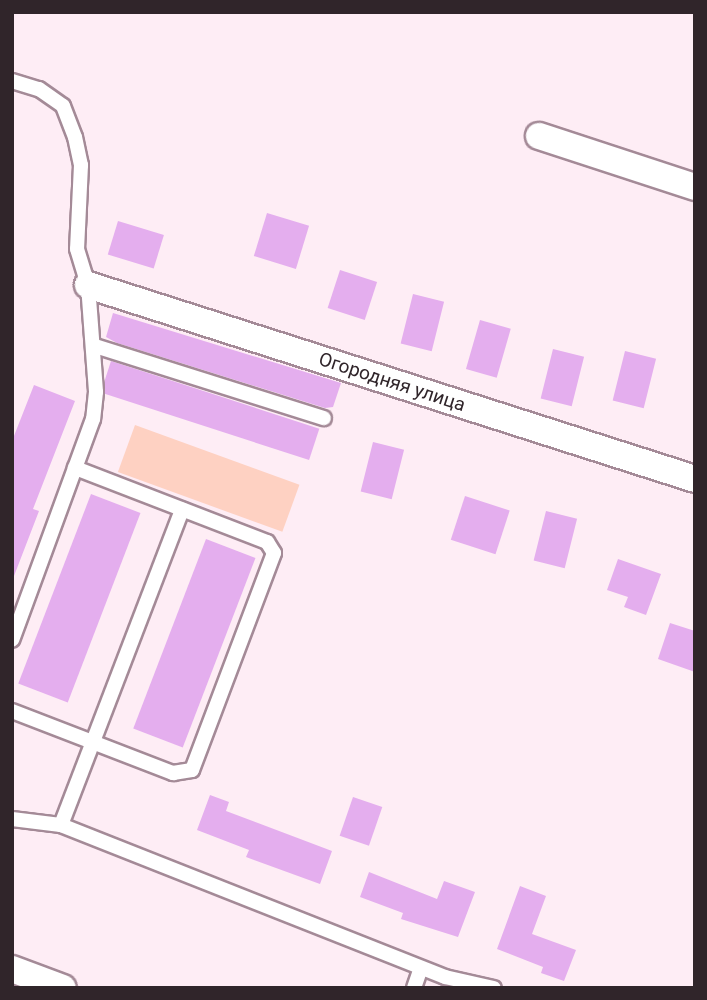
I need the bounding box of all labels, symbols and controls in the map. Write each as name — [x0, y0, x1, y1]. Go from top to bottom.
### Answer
street label: Огородняя улица — [316, 348, 468, 416]

